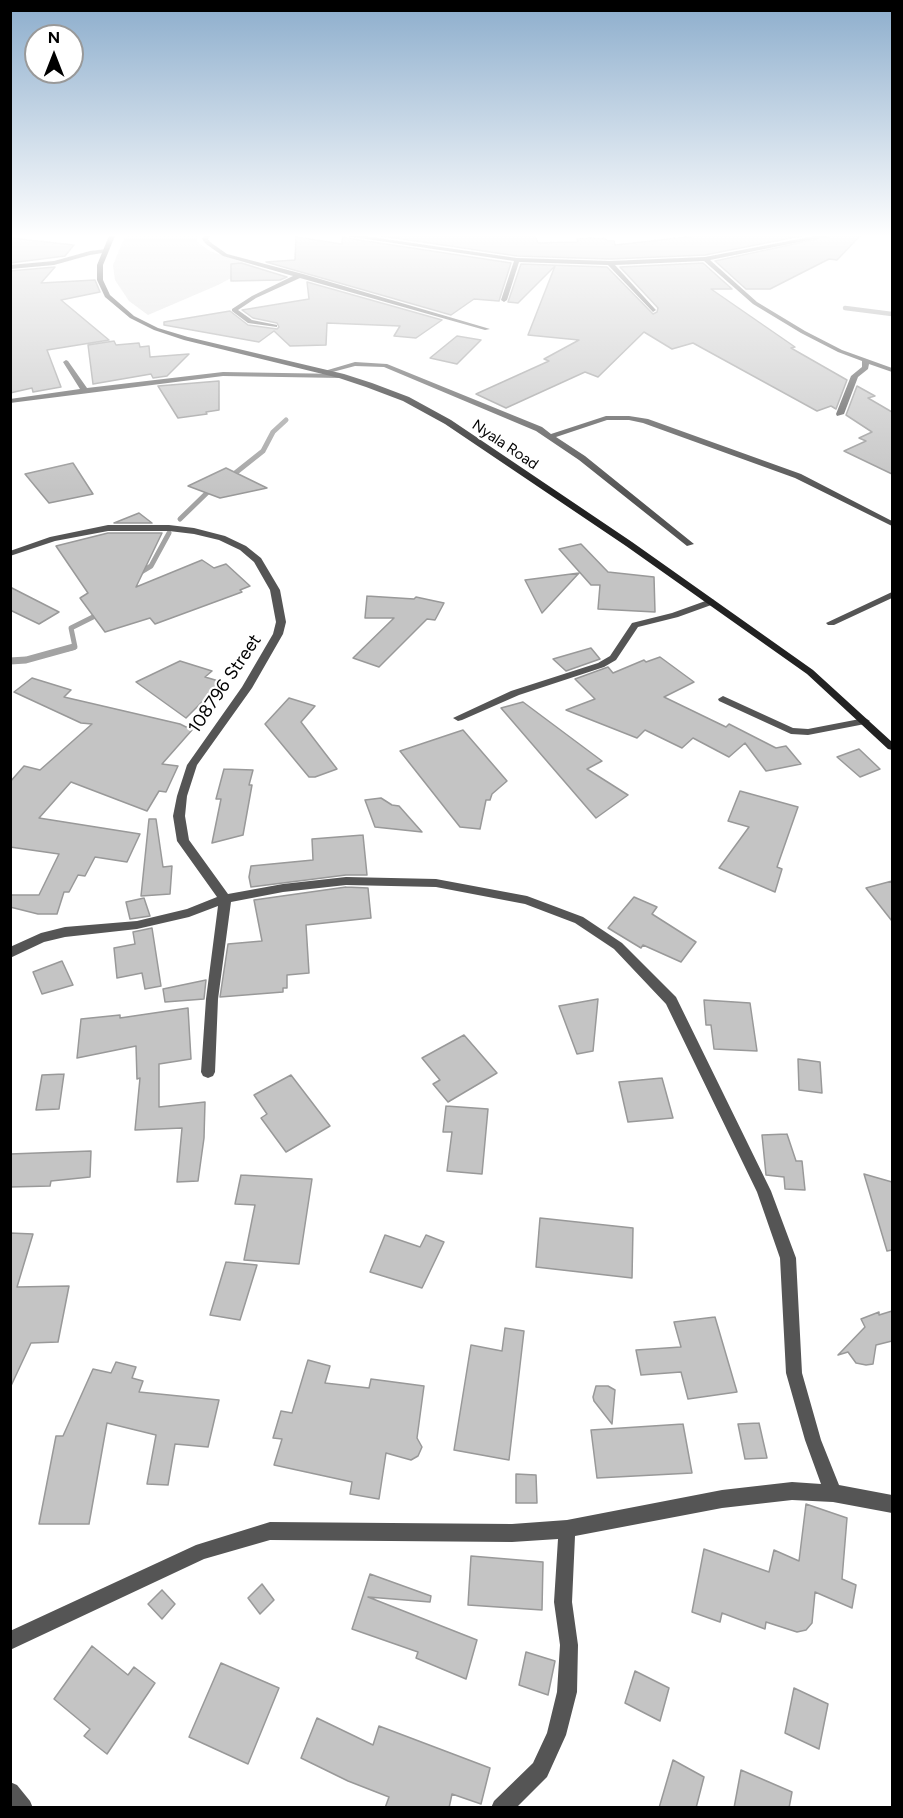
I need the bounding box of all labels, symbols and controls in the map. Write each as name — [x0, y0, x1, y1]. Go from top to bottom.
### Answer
north arrow — [24, 24, 84, 84]
text: N — [48, 28, 60, 47]
street label: Nyala Road — [468, 416, 542, 474]
street label: 108796 Street — [184, 630, 266, 738]

